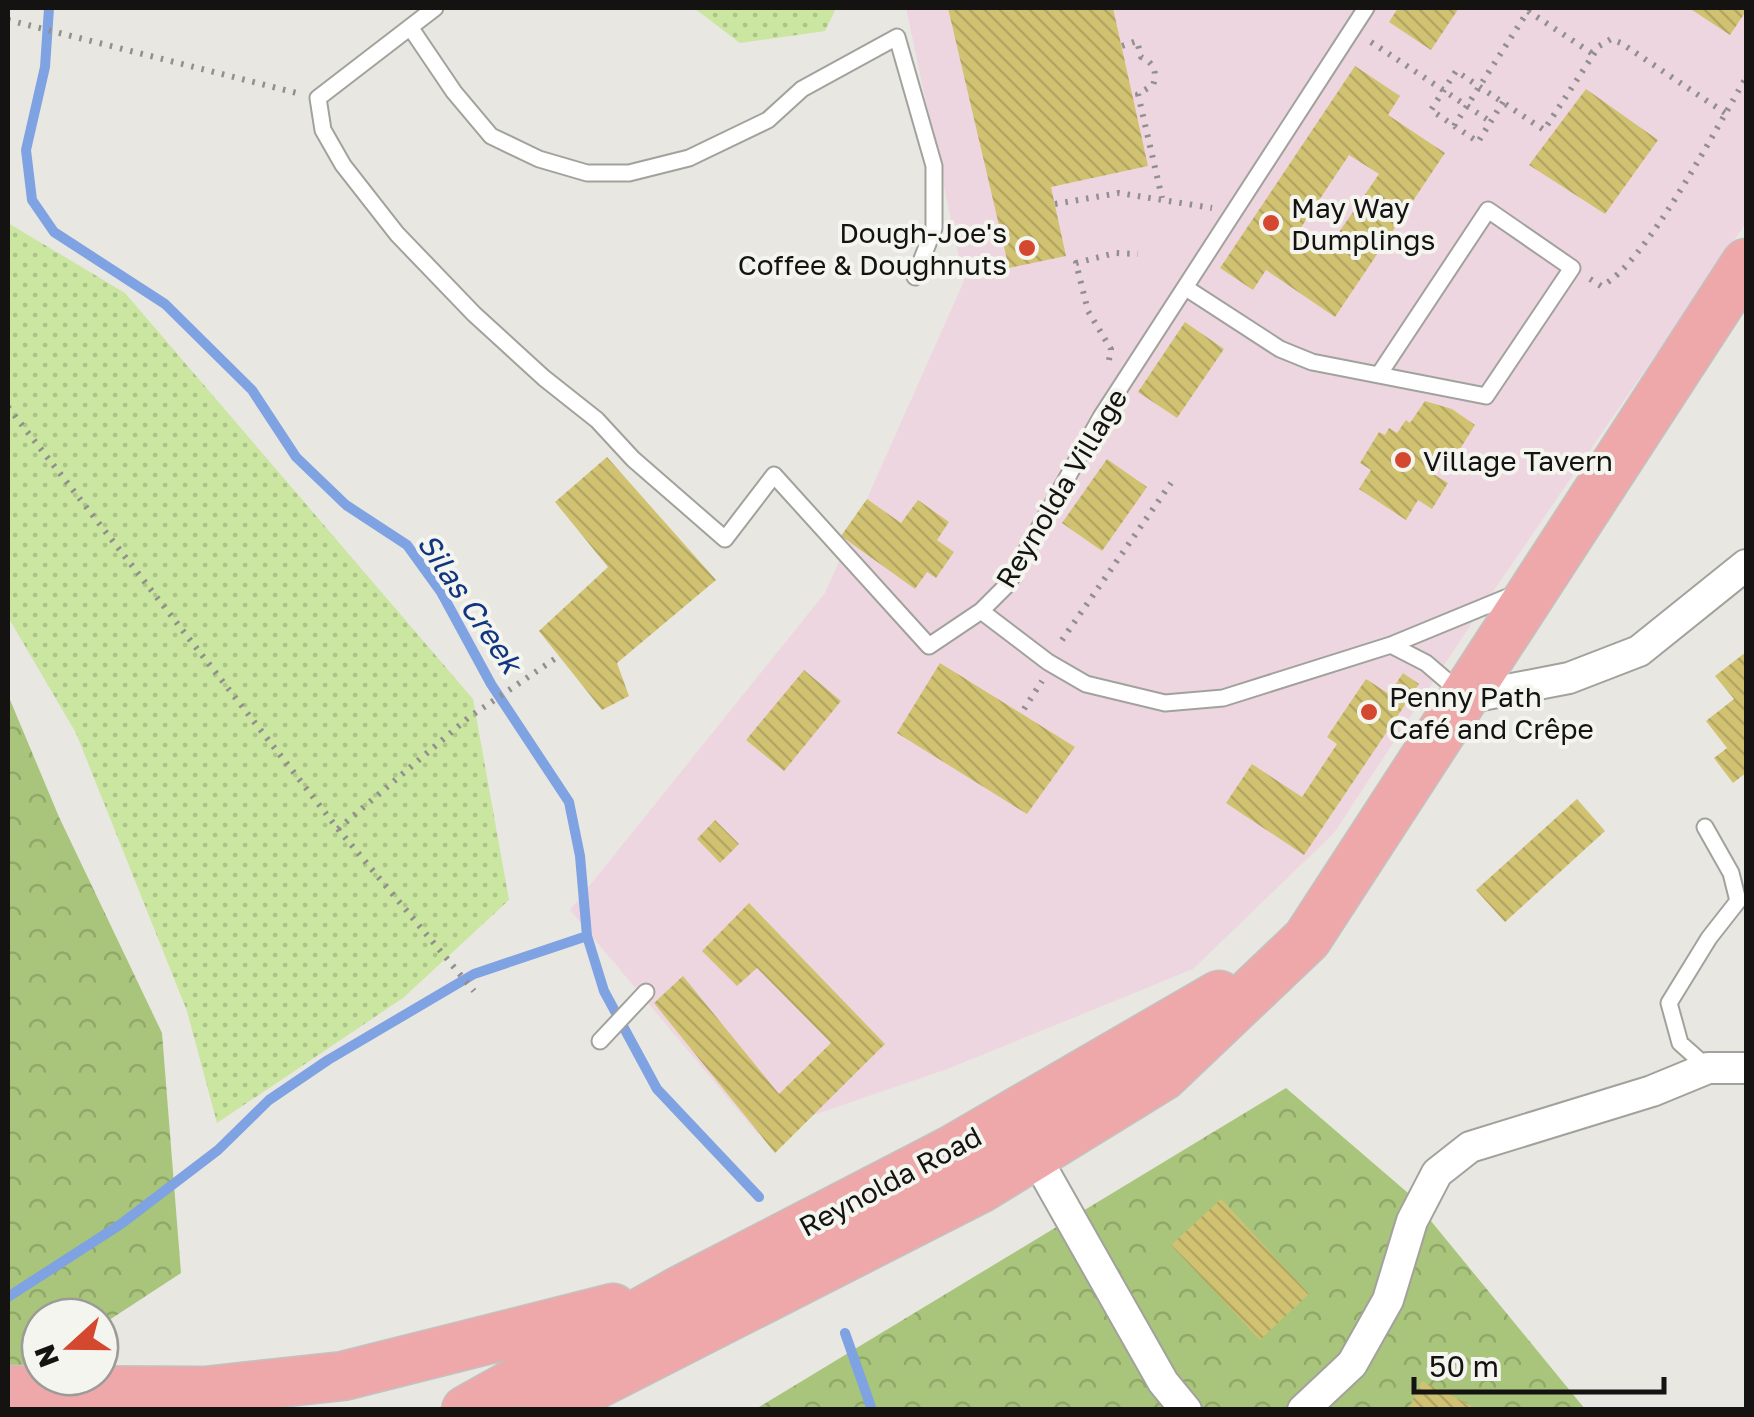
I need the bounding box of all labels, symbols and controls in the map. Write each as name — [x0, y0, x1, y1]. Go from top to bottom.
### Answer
place label: May Way Dumplings — [1291, 191, 1435, 256]
marker: May Way Dumplings — [1260, 212, 1282, 234]
place label: Dough-Joe's Coffee & Doughnuts — [738, 216, 1007, 281]
marker: Dough-Joe's Coffee & Doughnuts — [1016, 237, 1038, 259]
street label: Reynolda Village — [989, 383, 1133, 593]
place label: Village Tavern — [1423, 444, 1613, 477]
marker: Village Tavern — [1392, 449, 1414, 471]
water label: Silas Creek — [410, 526, 532, 682]
place label: Penny Path Café and Crêpe — [1389, 680, 1594, 745]
marker: Penny Path Café and Crêpe — [1358, 701, 1380, 723]
street label: Reynolda Road — [793, 1119, 987, 1243]
north arrow — [20, 1297, 120, 1397]
scale bar — [1414, 1332, 1664, 1394]
text: N — [27, 1340, 65, 1372]
text: 50 m — [1429, 1348, 1499, 1384]

